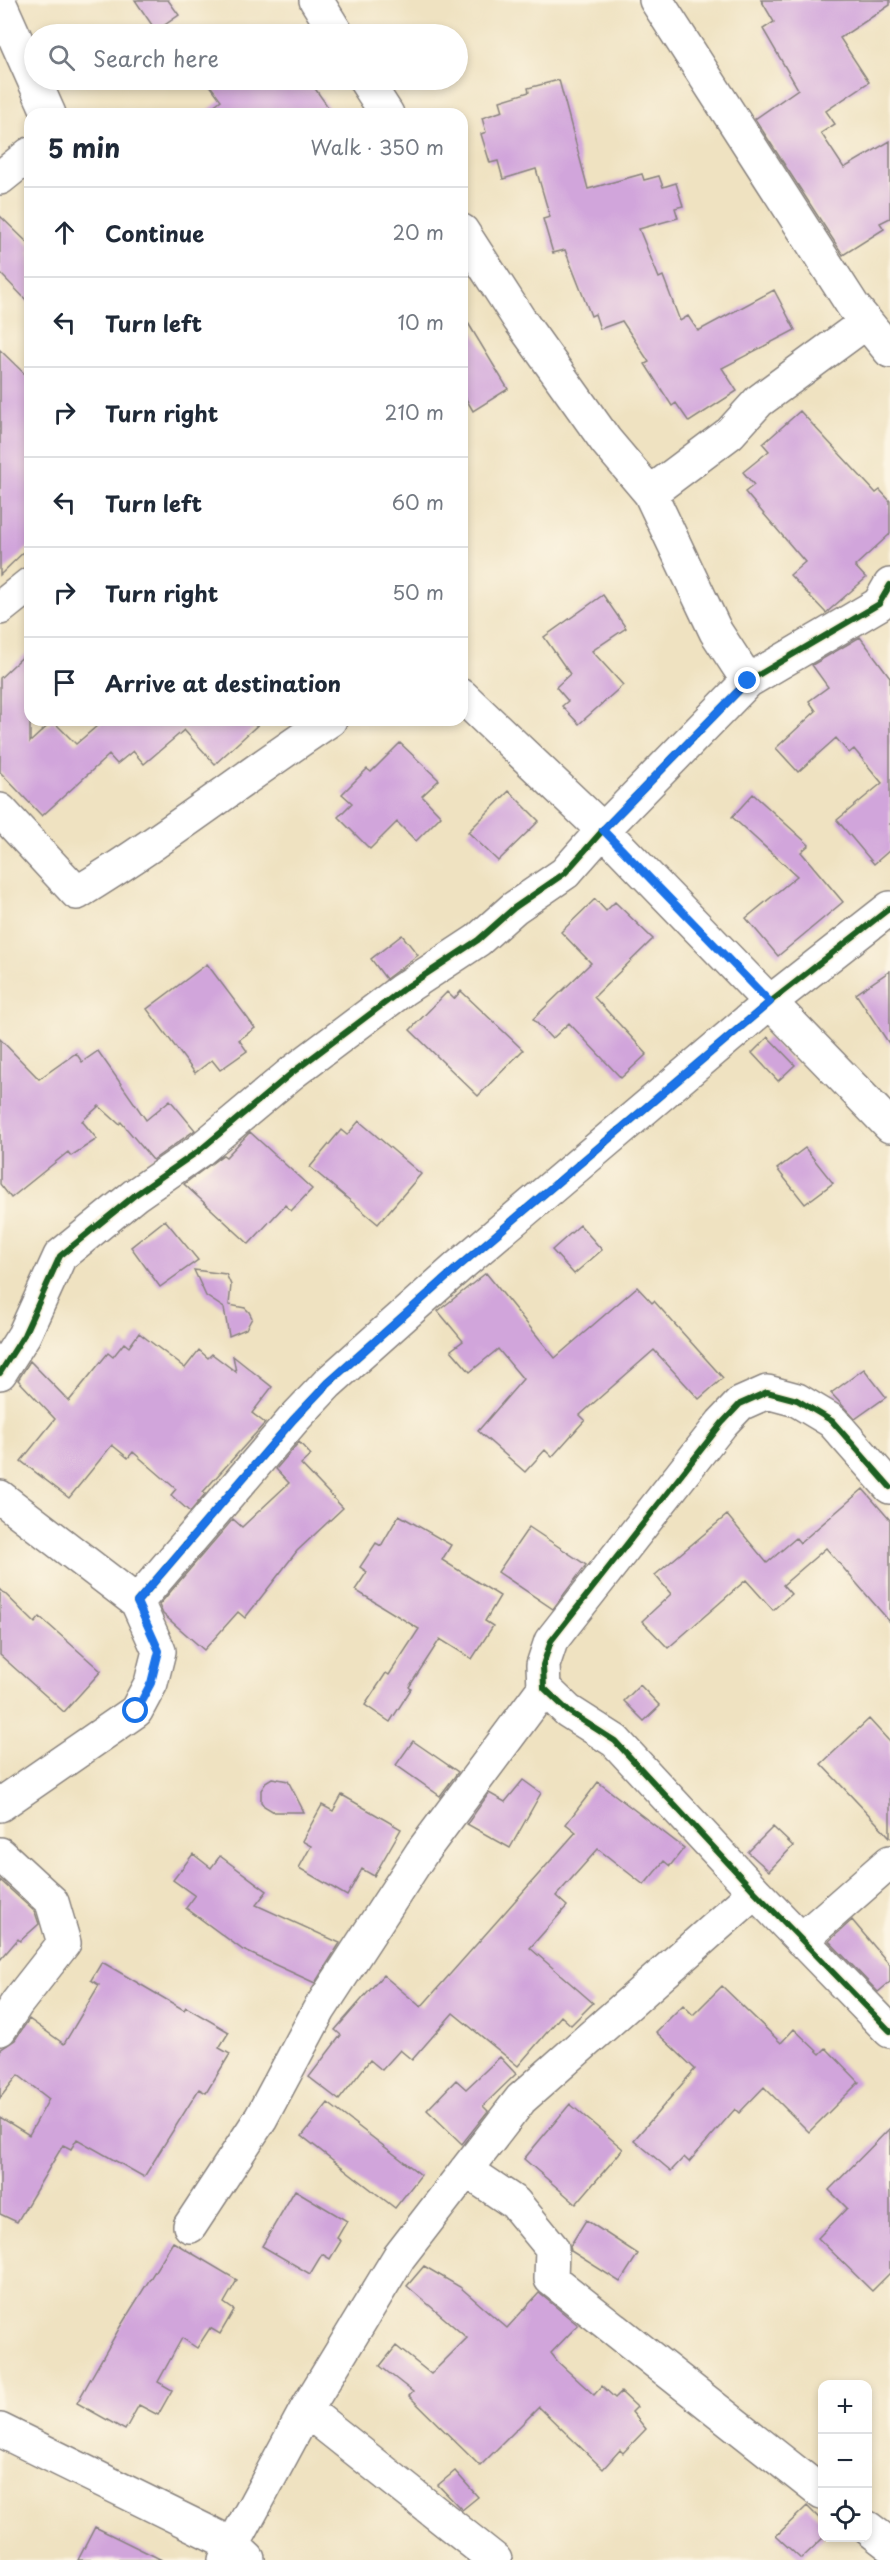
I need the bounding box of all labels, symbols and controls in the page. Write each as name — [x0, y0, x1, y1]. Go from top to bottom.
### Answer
search box — [24, 24, 468, 90]
icon: search — [45, 41, 78, 74]
text: Search here — [93, 41, 219, 74]
text: 5 min — [48, 128, 120, 167]
text: Walk · 350 m — [311, 132, 444, 162]
icon: ahead — [48, 216, 81, 249]
text: Continue — [105, 216, 204, 249]
text: 20 m — [392, 217, 444, 247]
icon: left — [48, 306, 81, 339]
text: Turn left — [105, 306, 202, 339]
text: 10 m — [397, 307, 444, 337]
icon: right — [48, 396, 81, 429]
text: Turn right — [105, 396, 218, 429]
text: 210 m — [385, 397, 444, 427]
icon: left — [48, 486, 81, 519]
text: Turn left — [105, 486, 202, 519]
text: 60 m — [392, 487, 444, 517]
icon: right — [48, 576, 81, 609]
text: Turn right — [105, 576, 218, 609]
text: 50 m — [392, 577, 444, 607]
icon: arrive — [48, 666, 81, 699]
text: Arrive at destination — [105, 666, 341, 699]
route end — [734, 667, 760, 693]
route start — [122, 1697, 148, 1723]
map controls — [818, 2380, 872, 2542]
button: + — [818, 2380, 872, 2434]
button: − — [818, 2434, 872, 2488]
button: locate — [818, 2488, 872, 2542]

